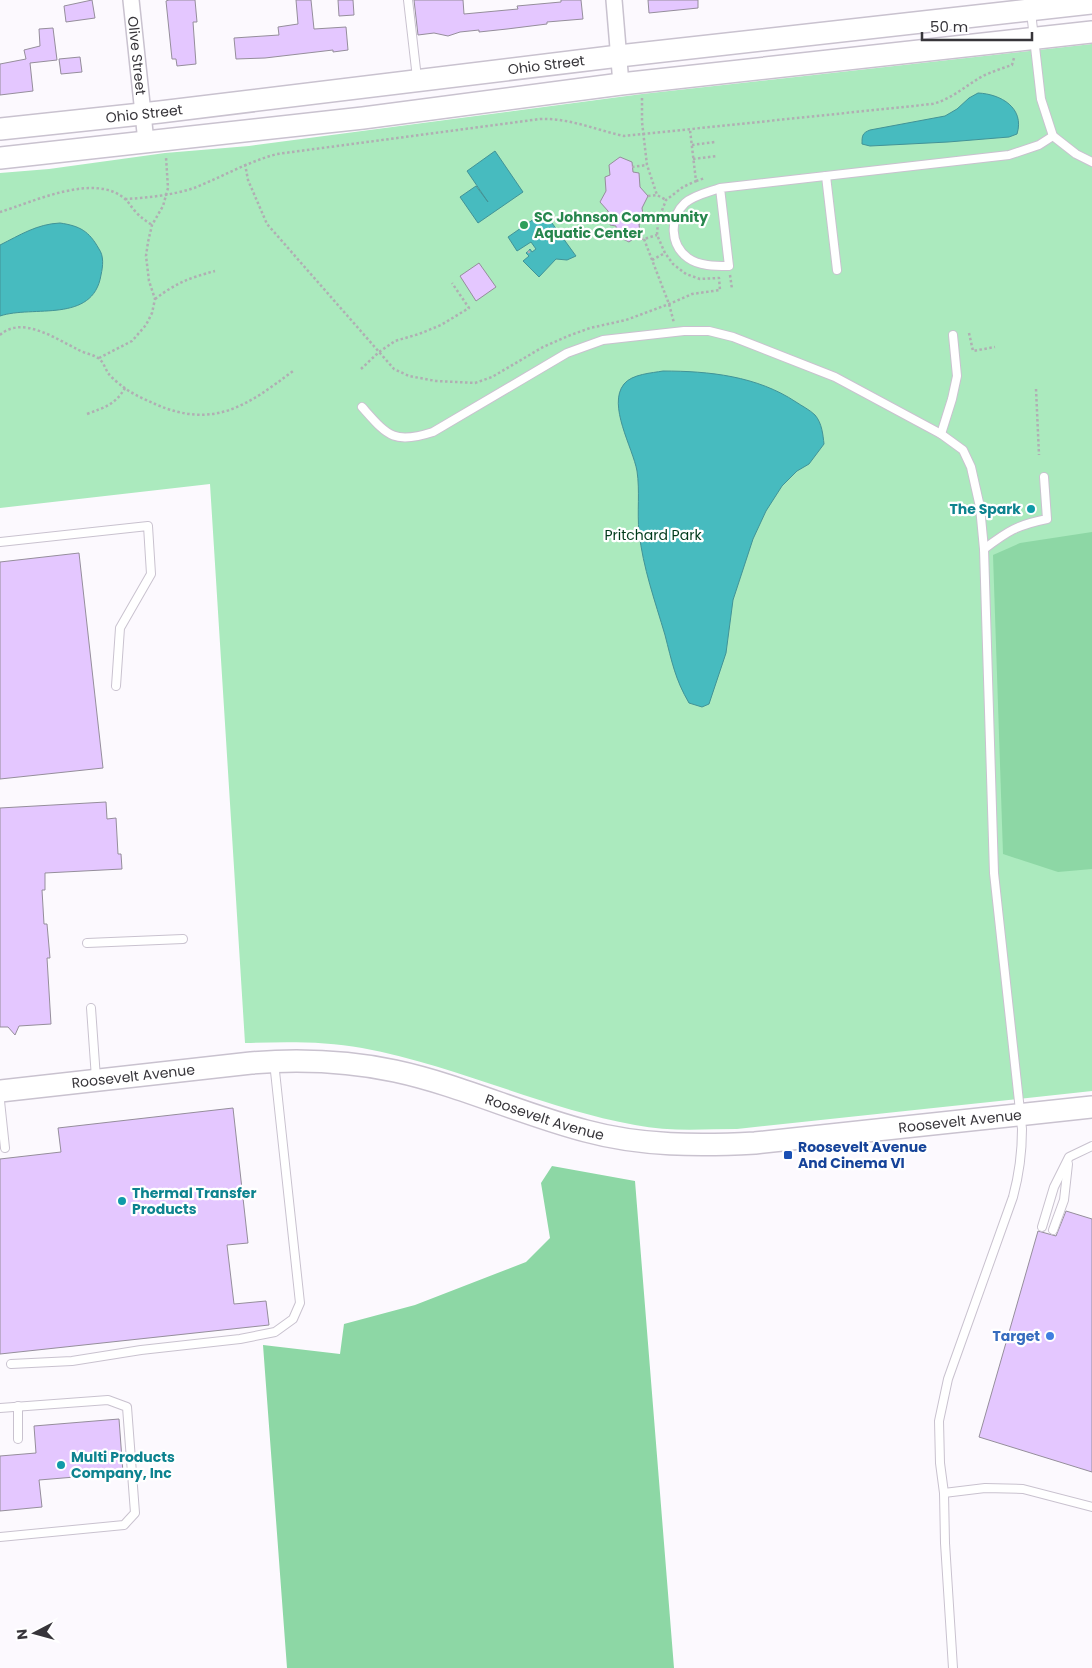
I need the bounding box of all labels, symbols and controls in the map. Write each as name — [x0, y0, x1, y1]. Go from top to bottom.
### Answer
scale bar — [922, 10, 1032, 42]
street label: Olive Street — [123, 15, 151, 96]
text: 50 m — [930, 16, 968, 37]
street label: Ohio Street — [507, 50, 586, 79]
street label: Ohio Street — [105, 99, 184, 128]
place label: SC Johnson Community Aquatic Center — [534, 207, 708, 243]
marker: SC Johnson Community Aquatic Center — [518, 219, 530, 231]
place label: The Spark — [949, 499, 1021, 519]
marker: The Spark — [1025, 503, 1037, 515]
park label: Pritchard Park — [604, 525, 702, 545]
street label: Roosevelt Avenue — [70, 1059, 196, 1093]
street label: Roosevelt Avenue — [482, 1089, 606, 1145]
street label: Roosevelt Avenue — [897, 1105, 1023, 1138]
place label: Roosevelt Avenue And Cinema VI — [798, 1137, 927, 1173]
marker: Roosevelt Avenue And Cinema VI — [782, 1149, 794, 1161]
place label: Thermal Transfer Products — [132, 1183, 256, 1219]
marker: Thermal Transfer Products — [116, 1195, 128, 1207]
place label: Target — [992, 1326, 1040, 1346]
marker: Target — [1044, 1330, 1056, 1342]
place label: Multi Products Company, Inc — [71, 1447, 175, 1483]
marker: Multi Products Company, Inc — [55, 1459, 67, 1471]
north arrow — [10, 1608, 60, 1658]
text: N — [12, 1628, 33, 1641]

